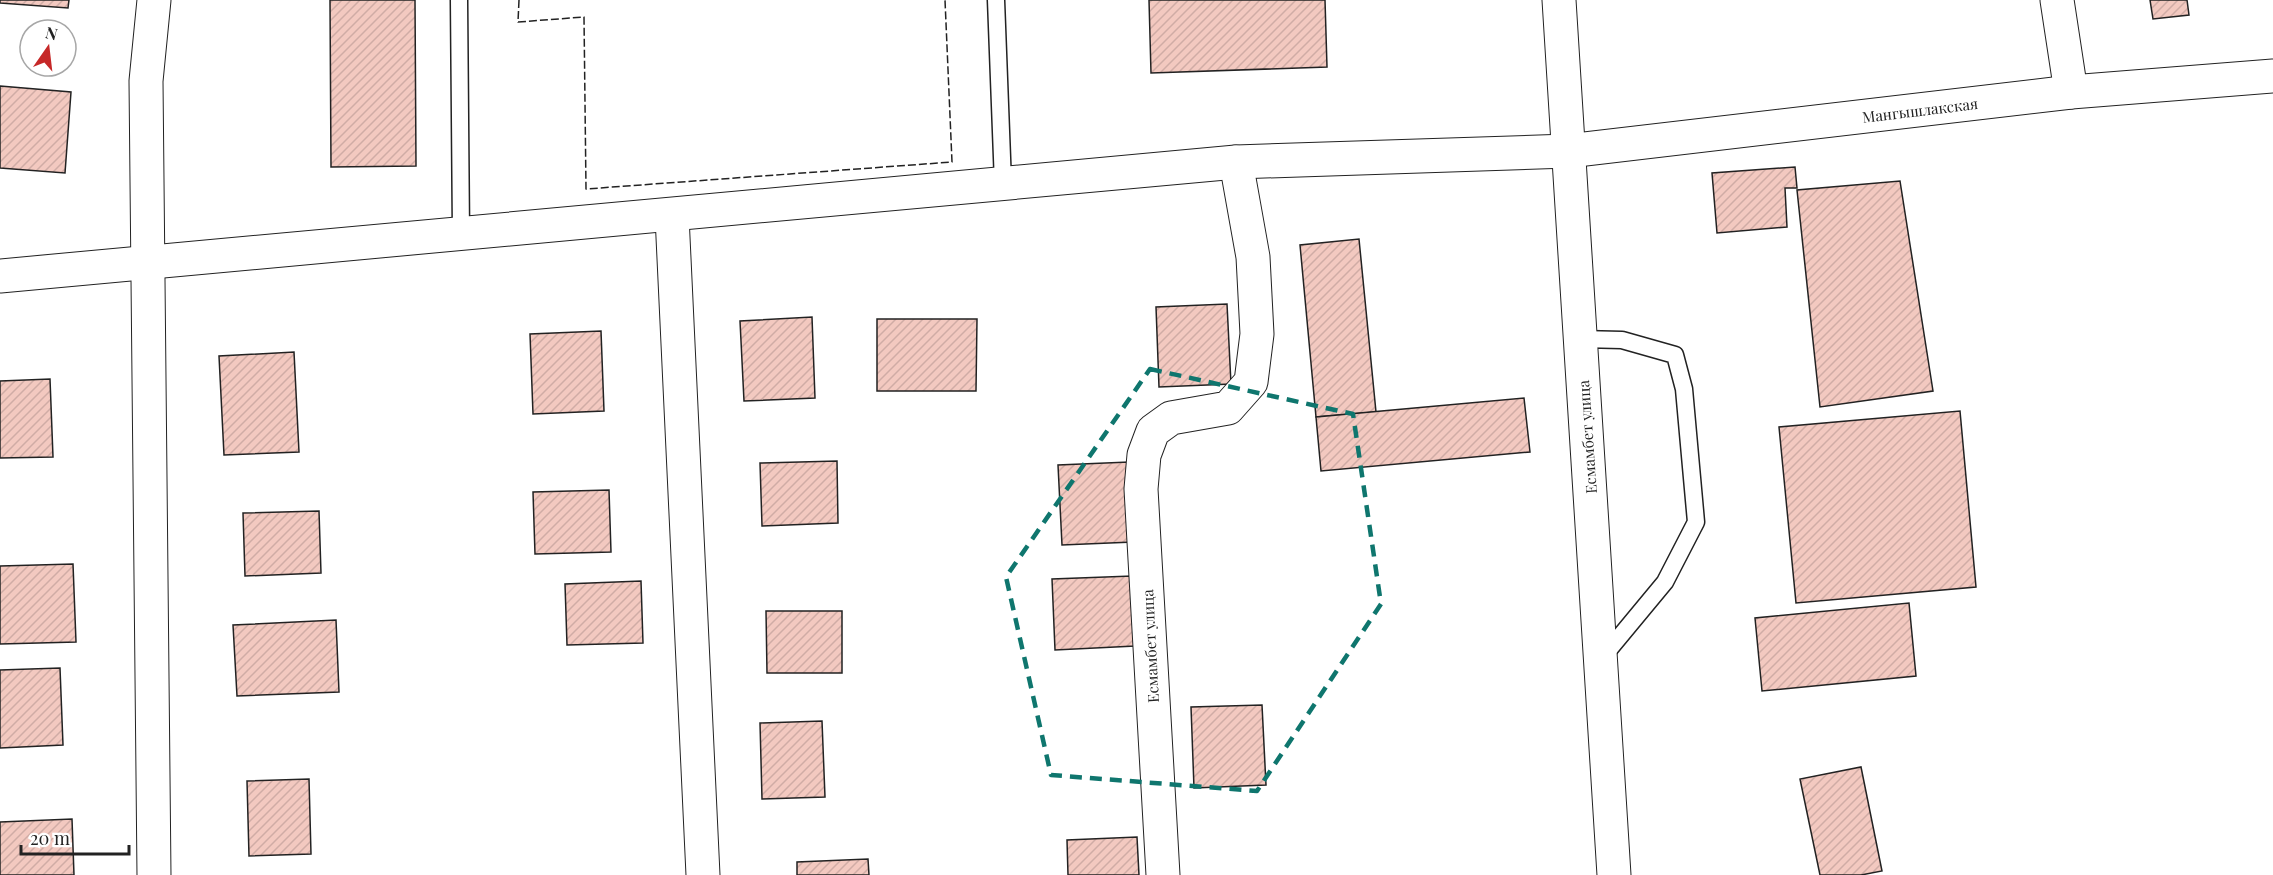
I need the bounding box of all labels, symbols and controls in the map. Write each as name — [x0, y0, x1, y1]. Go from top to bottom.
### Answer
north arrow — [18, 18, 78, 78]
text: N — [44, 21, 60, 45]
street label: Мангышлакская — [1861, 93, 1979, 127]
street label: Есмамбет улица — [1573, 379, 1601, 494]
street label: Есмамбет улица — [1137, 588, 1163, 703]
scale bar — [21, 818, 129, 856]
text: 20 m — [30, 826, 70, 850]

